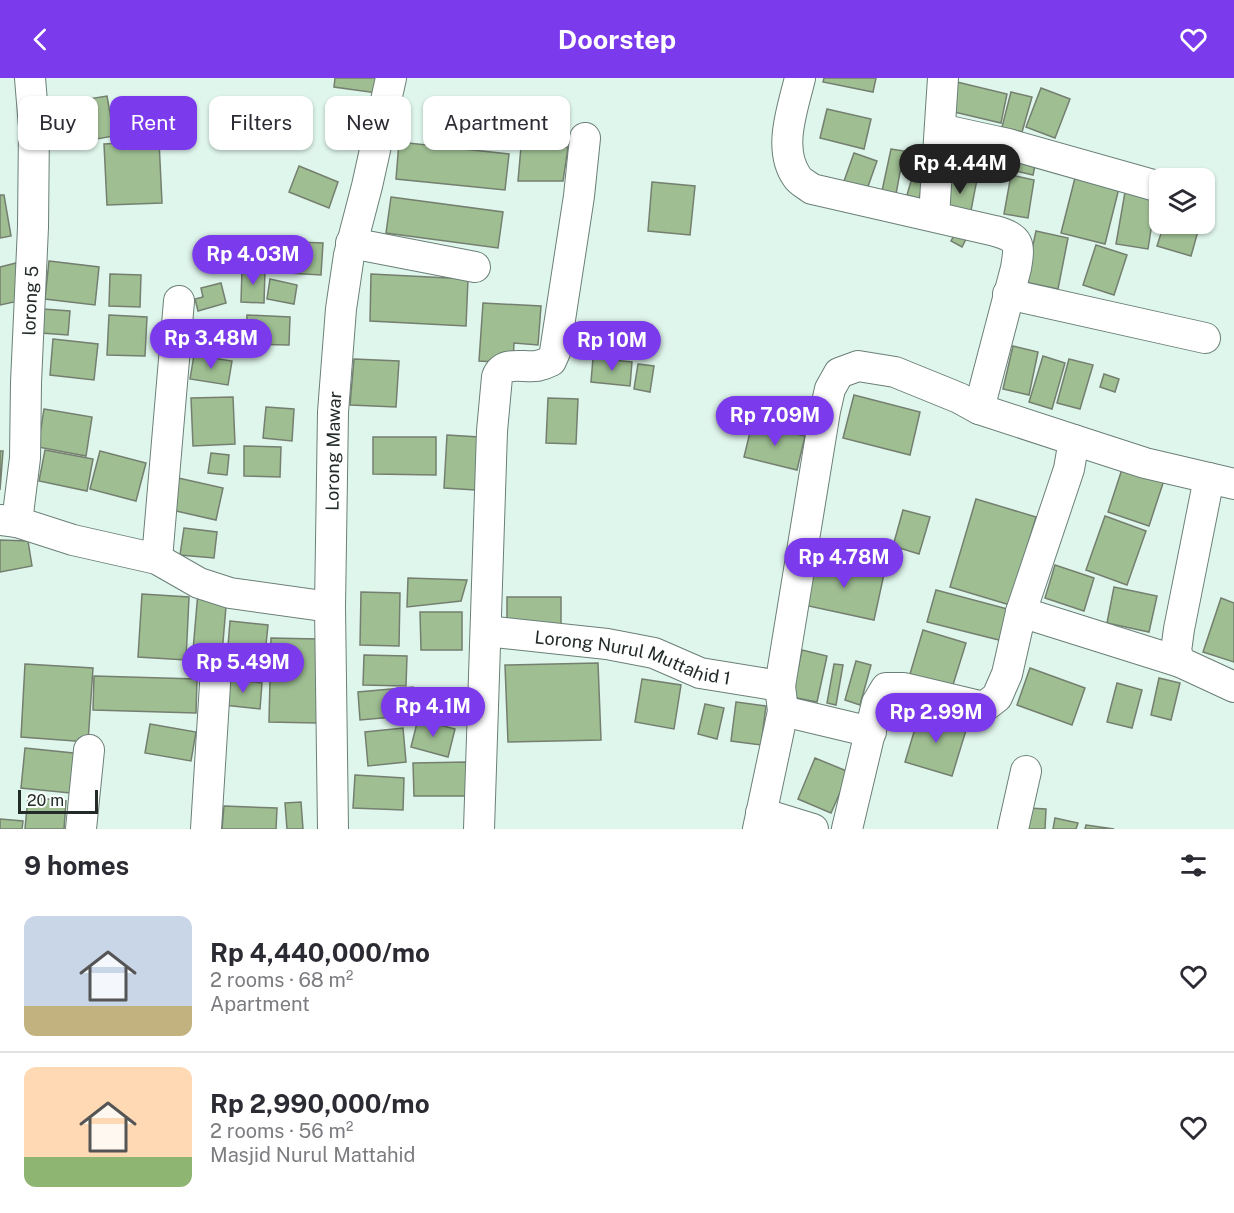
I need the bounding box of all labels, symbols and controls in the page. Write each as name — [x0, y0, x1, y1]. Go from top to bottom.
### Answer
icon: back — [24, 23, 57, 56]
text: Doorstep — [558, 23, 676, 55]
icon: heart — [1177, 23, 1210, 56]
chip: Buy — [18, 96, 98, 150]
chip: Rent — [110, 96, 197, 150]
chip: Filters — [209, 96, 313, 150]
chip: New — [325, 96, 411, 150]
chip: Apartment — [423, 96, 570, 150]
pin: Rp 4.44M — [898, 144, 1022, 195]
text: Rp 4.44M — [913, 151, 1007, 175]
map controls — [1149, 168, 1215, 234]
button: layers — [1149, 168, 1215, 234]
pin: Rp 4.03M — [191, 235, 315, 286]
text: Rp 4.03M — [206, 242, 300, 266]
street label: lorong 5 — [18, 265, 42, 336]
pin: Rp 3.48M — [149, 319, 273, 370]
pin: Rp 10M — [563, 321, 661, 372]
text: Rp 3.48M — [164, 326, 258, 350]
text: Rp 10M — [577, 328, 647, 352]
street label: Lorong Mawar — [321, 390, 345, 511]
pin: Rp 7.09M — [713, 396, 837, 447]
text: Rp 7.09M — [730, 403, 820, 427]
pin: Rp 4.78M — [782, 538, 906, 589]
text: Rp 4.78M — [798, 545, 890, 569]
street label: Lorong Nurul Muttahid 1 — [534, 626, 732, 688]
pin: Rp 5.49M — [181, 643, 305, 694]
text: Rp 5.49M — [196, 650, 290, 674]
pin: Rp 4.1M — [378, 687, 488, 738]
pin: Rp 2.99M — [874, 693, 998, 744]
text: Rp 4.1M — [395, 694, 471, 718]
text: Rp 2.99M — [889, 700, 983, 724]
scale bar — [18, 787, 98, 814]
text: 20 m — [27, 791, 64, 810]
icon: filters — [1177, 849, 1210, 882]
text: 9 homes — [24, 850, 129, 881]
text: Rp 4,440,000/mo — [210, 937, 430, 968]
icon: home — [72, 940, 144, 1012]
icon: heart — [1177, 960, 1210, 993]
text: 2 rooms · 68 m² — [210, 968, 353, 992]
text: Apartment — [210, 992, 310, 1016]
text: Rp 2,990,000/mo — [210, 1088, 430, 1119]
icon: home — [72, 1091, 144, 1163]
icon: heart — [1177, 1111, 1210, 1144]
text: 2 rooms · 56 m² — [210, 1119, 353, 1143]
text: Masjid Nurul Mattahid — [210, 1143, 415, 1167]

